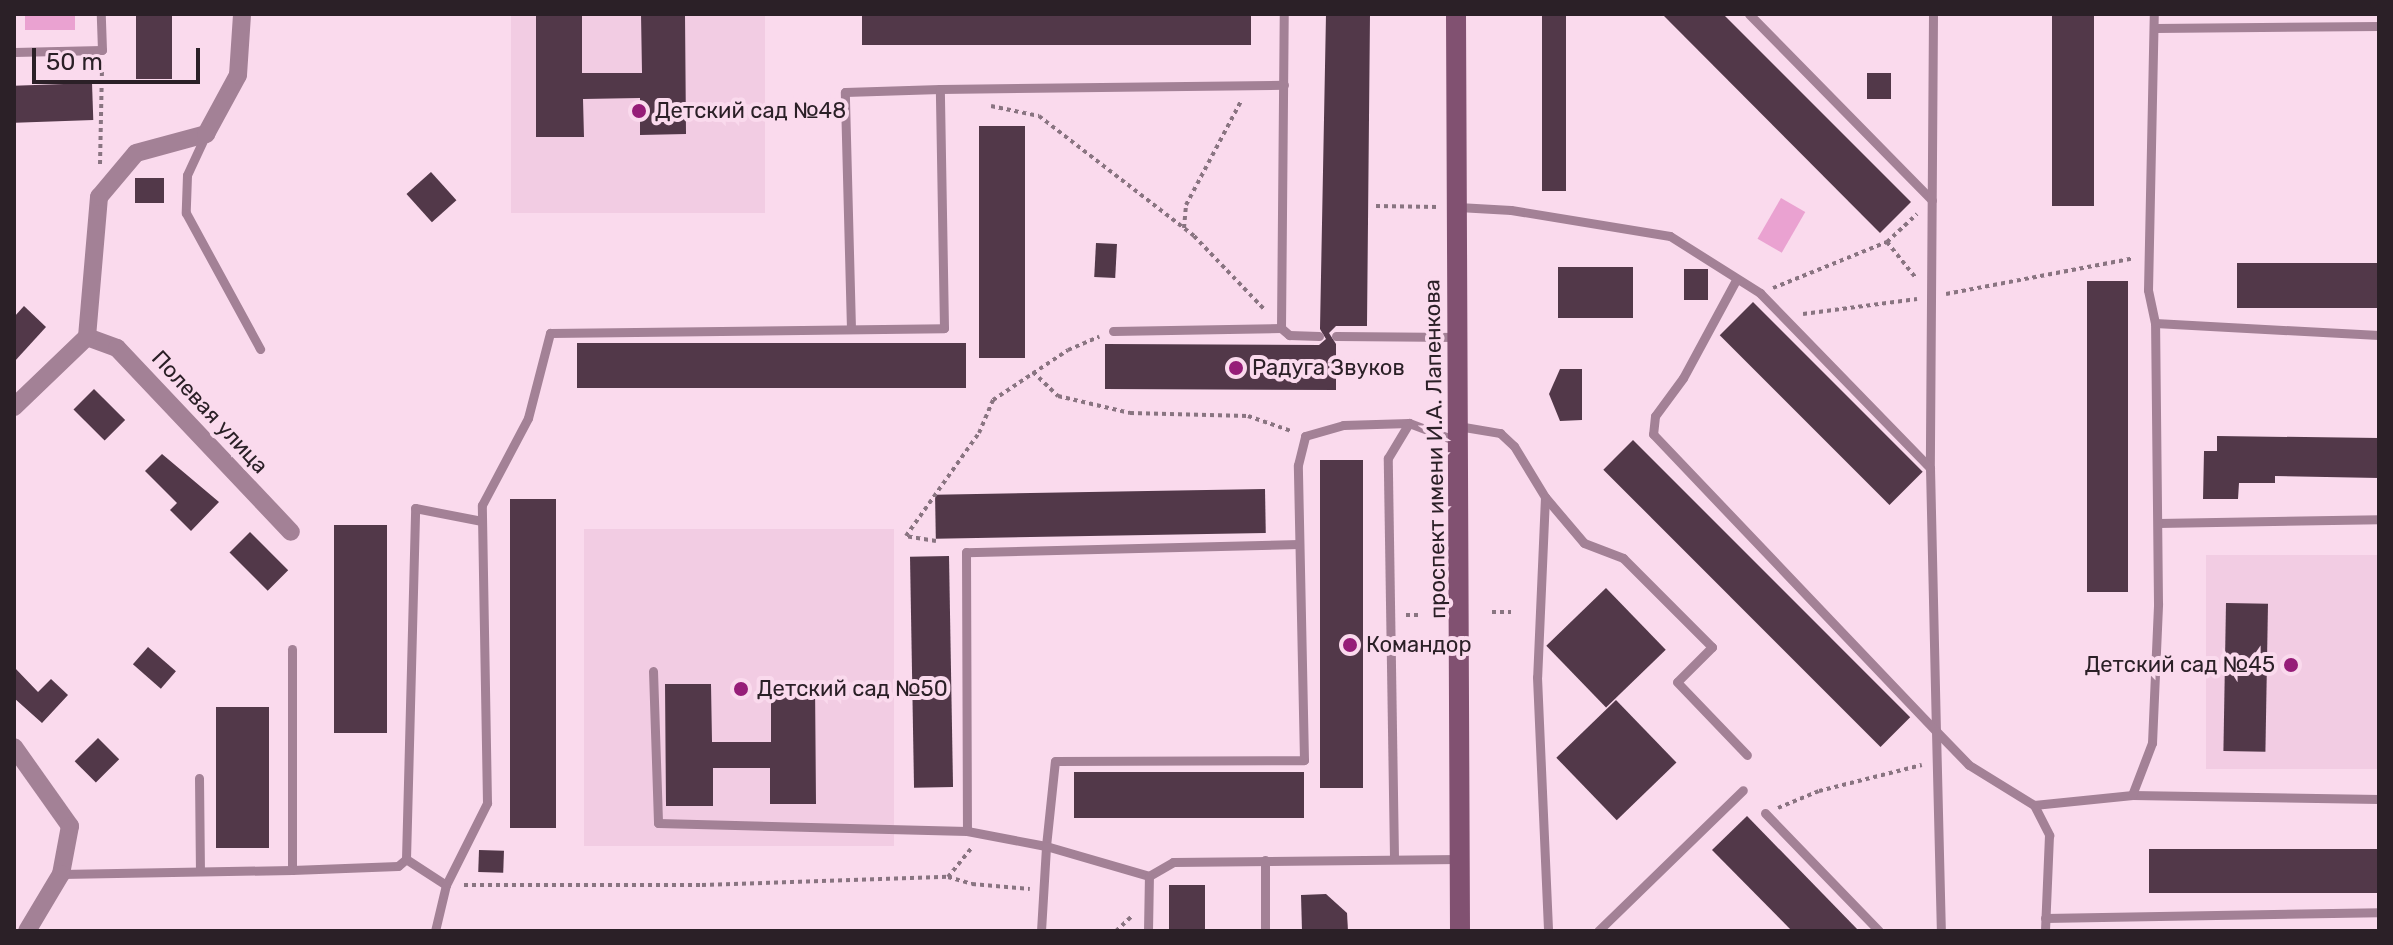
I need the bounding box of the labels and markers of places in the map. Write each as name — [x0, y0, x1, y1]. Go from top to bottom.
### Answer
place label: Детский сад №48 — [655, 98, 846, 124]
marker: Детский сад №48 — [630, 102, 648, 120]
place label: Радуга Звуков — [1252, 355, 1405, 381]
marker: Радуга Звуков — [1227, 359, 1245, 377]
place label: Командор — [1366, 632, 1472, 658]
marker: Командор — [1341, 636, 1359, 654]
place label: Детский сад №45 — [2085, 652, 2275, 678]
marker: Детский сад №45 — [2282, 656, 2300, 674]
place label: Детский сад №50 — [757, 676, 948, 702]
marker: Детский сад №50 — [732, 680, 750, 698]

